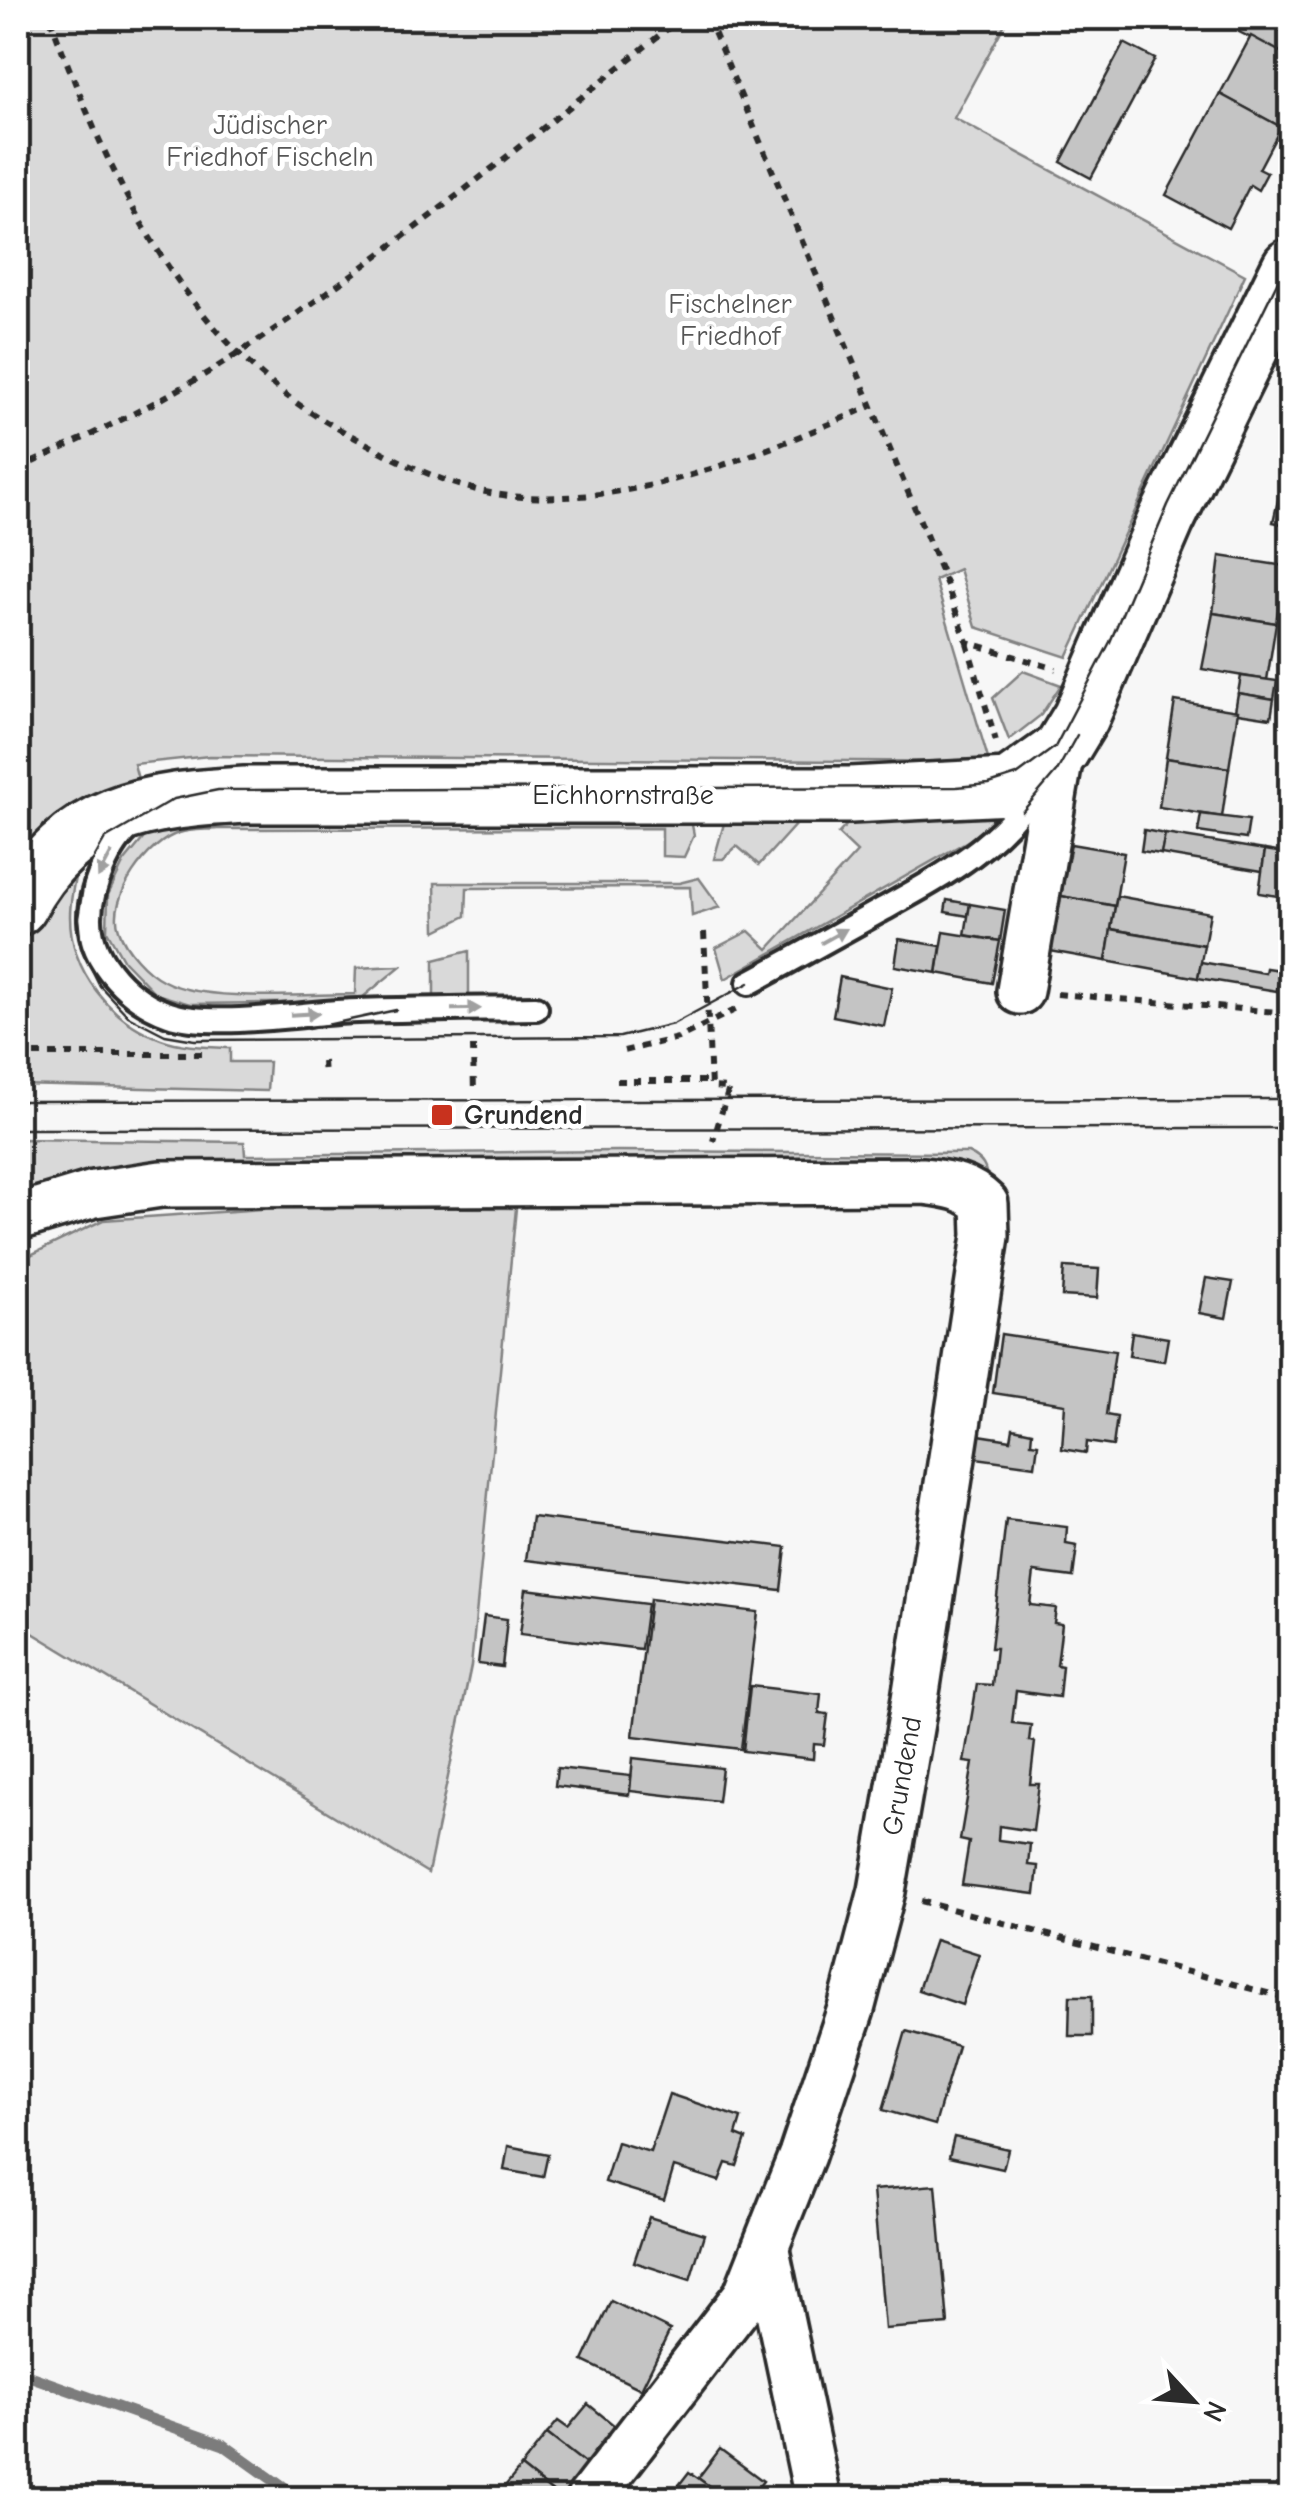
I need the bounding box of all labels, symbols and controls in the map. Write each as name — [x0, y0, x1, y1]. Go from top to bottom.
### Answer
park label: Jüdischer Friedhof Fischeln — [166, 109, 374, 173]
park label: Fischelner Friedhof — [668, 288, 792, 352]
street label: Eichhornstraße — [532, 779, 714, 811]
one-way arrow — [97, 851, 115, 879]
one-way arrow — [820, 928, 849, 945]
one-way arrow — [450, 1000, 482, 1016]
one-way arrow — [290, 1006, 322, 1022]
place label: Grundend — [464, 1099, 583, 1131]
marker: Grundend — [429, 1102, 455, 1128]
street label: Grundend — [876, 1714, 928, 1838]
north arrow — [1143, 2351, 1243, 2451]
text: N — [1196, 2396, 1233, 2427]

